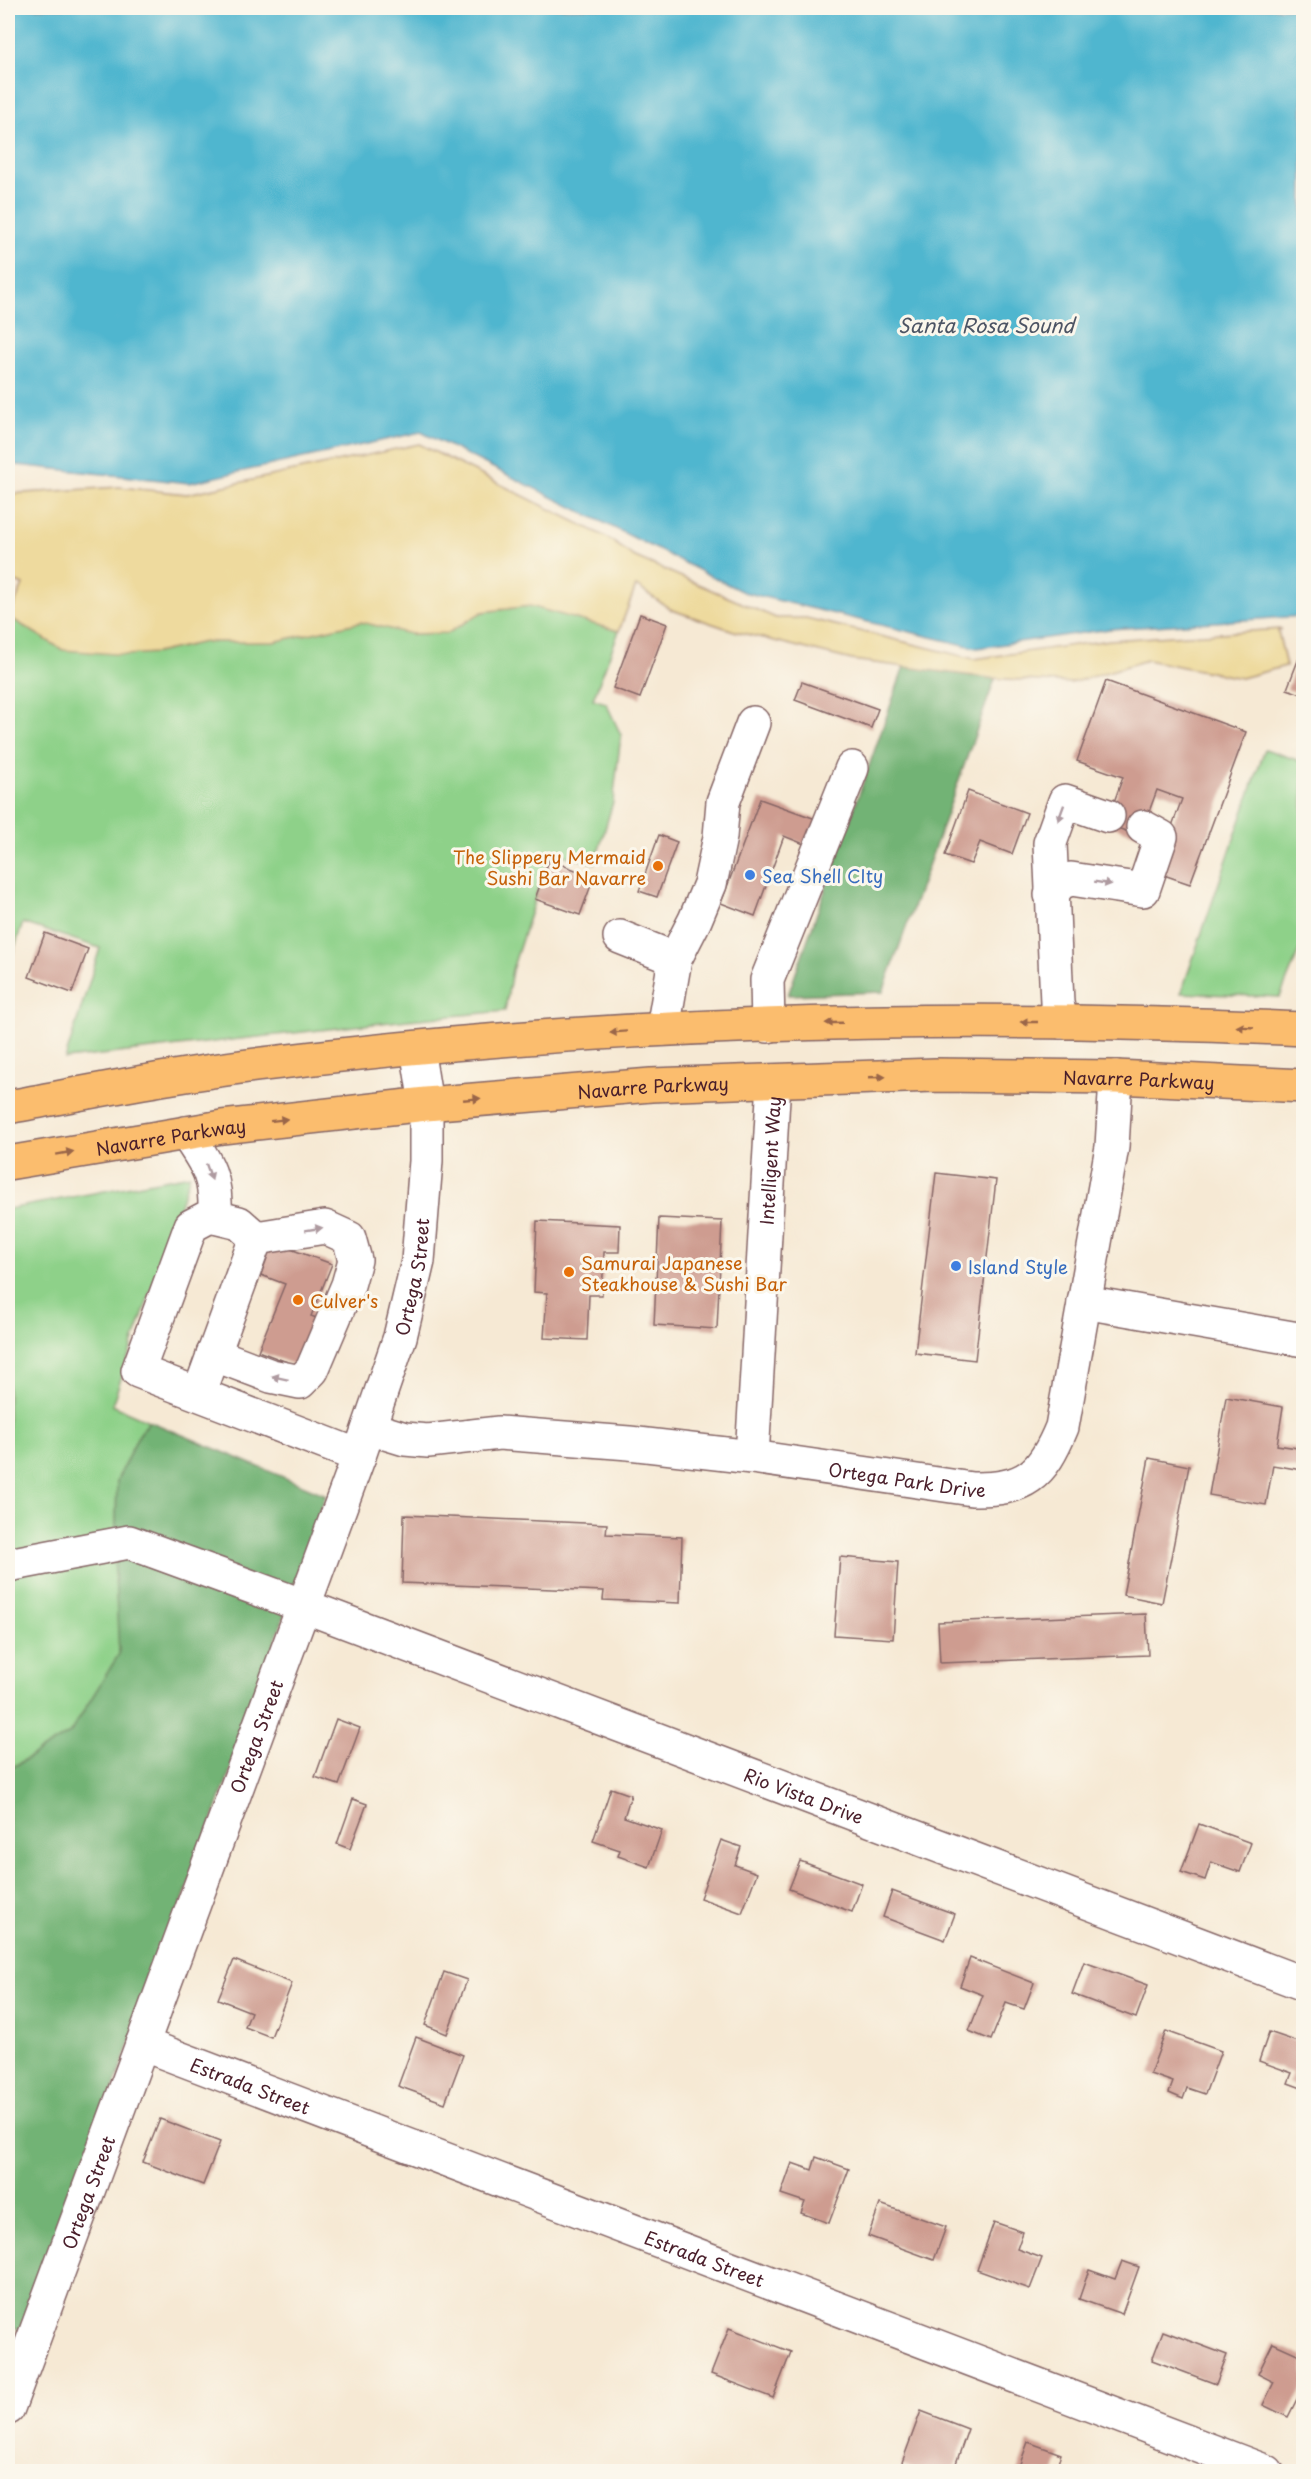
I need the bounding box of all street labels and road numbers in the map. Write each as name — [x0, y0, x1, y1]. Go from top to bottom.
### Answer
street label: Navarre Parkway — [1063, 1063, 1215, 1095]
street label: Navarre Parkway — [576, 1069, 729, 1105]
street label: Intelligent Way — [752, 1095, 787, 1226]
street label: Navarre Parkway — [94, 1111, 247, 1162]
street label: Ortega Street — [387, 1217, 435, 1338]
street label: Ortega Park Drive — [827, 1455, 986, 1503]
street label: Ortega Street — [222, 1676, 289, 1797]
street label: Rio Vista Drive — [740, 1760, 868, 1830]
street label: Estrada Street — [187, 2050, 314, 2120]
street label: Ortega Street — [54, 2132, 121, 2253]
street label: Estrada Street — [641, 2223, 768, 2293]

